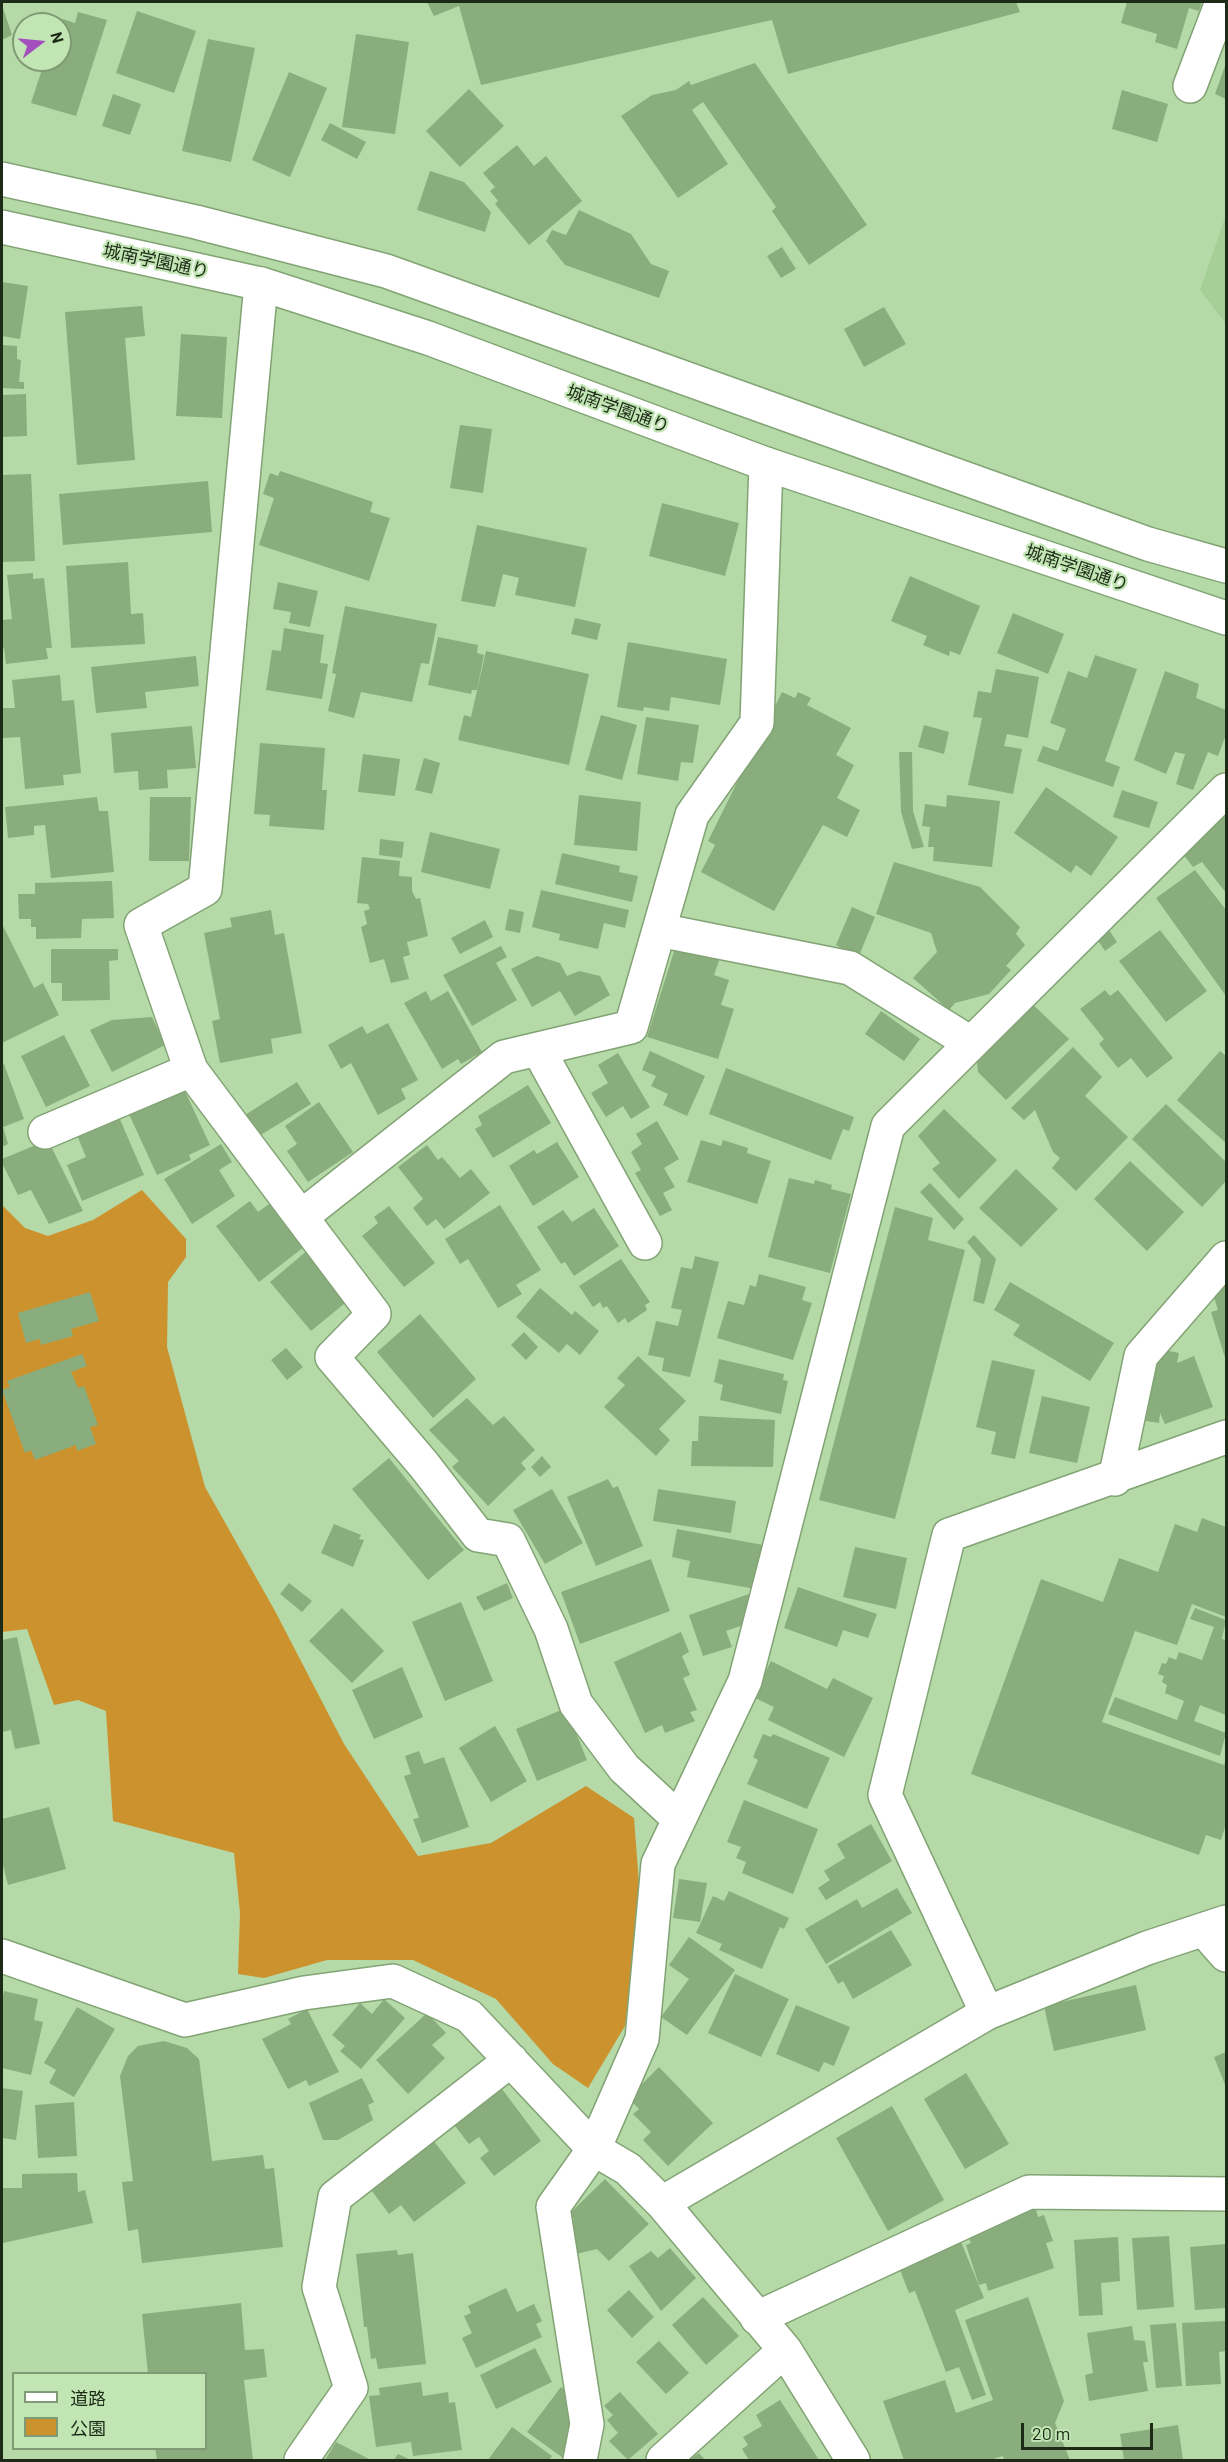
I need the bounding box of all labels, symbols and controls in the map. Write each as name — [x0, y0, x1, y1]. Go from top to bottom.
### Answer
north arrow — [12, 12, 72, 72]
text: N — [47, 30, 68, 45]
street label: 城南学園通り — [101, 239, 211, 283]
street label: 城南学園通り — [564, 380, 672, 438]
street label: 城南学園通り — [1022, 540, 1132, 596]
legend — [12, 2372, 207, 2450]
text: 道路 — [70, 2387, 106, 2409]
scale bar — [1024, 2411, 1156, 2449]
text: 公園 — [70, 2417, 106, 2439]
text: 20 m — [1032, 2422, 1070, 2444]

